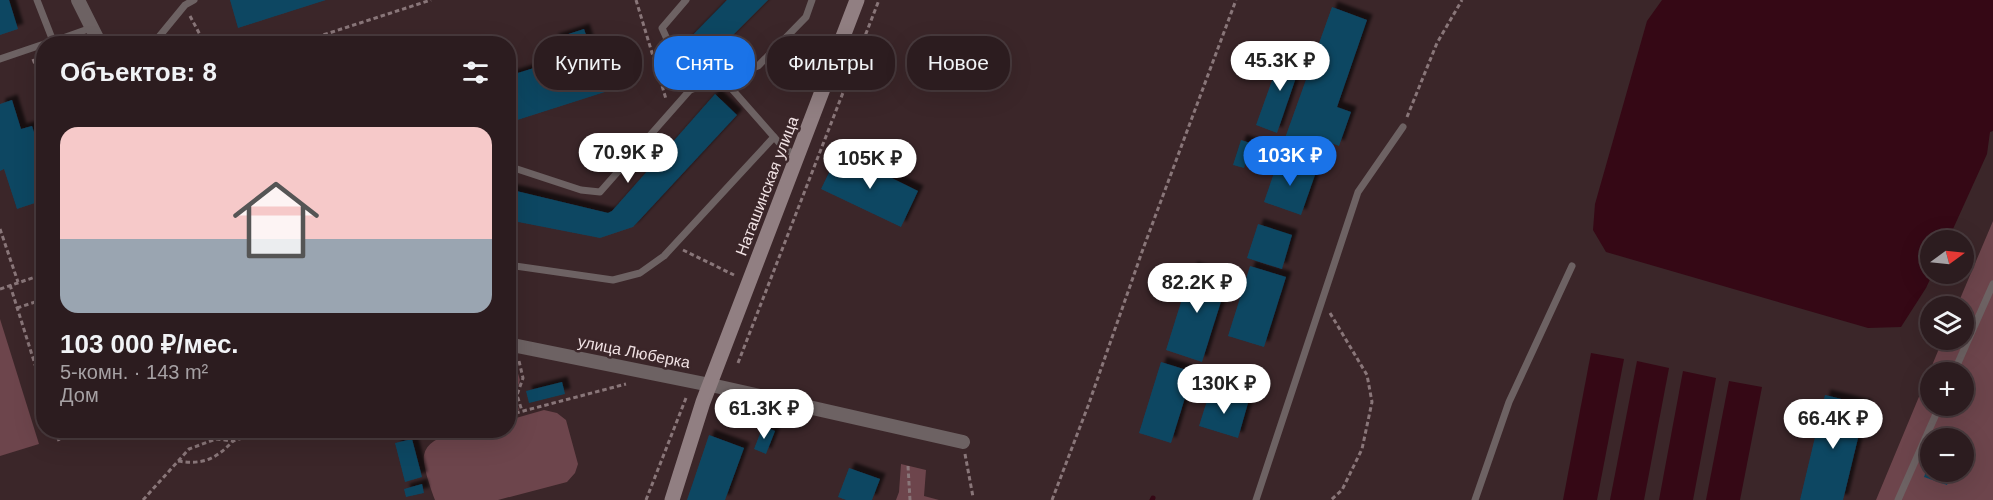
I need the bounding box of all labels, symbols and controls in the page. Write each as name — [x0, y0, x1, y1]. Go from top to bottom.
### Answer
chip: Купить — [534, 36, 642, 90]
chip: Снять — [654, 36, 755, 90]
chip: Фильтры — [767, 36, 895, 90]
chip: Новое — [907, 36, 1010, 90]
pin: 45.3K ₽ — [1225, 41, 1335, 92]
text: 45.3K ₽ — [1245, 49, 1315, 71]
icon: filters — [459, 56, 492, 89]
text: Объектов: 8 — [60, 57, 217, 87]
street label: Наташинская улица — [733, 114, 802, 258]
pin: 70.9K ₽ — [573, 133, 683, 184]
pin: 103K ₽ — [1241, 136, 1339, 187]
pin: 105K ₽ — [821, 139, 919, 190]
text: 70.9K ₽ — [593, 141, 663, 163]
text: 103K ₽ — [1257, 144, 1323, 166]
text: 105K ₽ — [837, 147, 903, 169]
icon: home — [222, 166, 330, 274]
north arrow — [1920, 230, 1974, 284]
map controls — [1920, 230, 1974, 482]
pin: 82.2K ₽ — [1142, 263, 1252, 314]
text: 82.2K ₽ — [1162, 271, 1232, 293]
button: layers — [1920, 296, 1974, 350]
text: 103 000 ₽/мес. — [60, 329, 239, 359]
street label: улица Люберка — [576, 333, 692, 371]
text: 5-комн. · 143 m² — [60, 361, 208, 383]
button: + — [1920, 362, 1974, 416]
pin: 130K ₽ — [1175, 364, 1273, 415]
text: 130K ₽ — [1191, 372, 1257, 394]
text: Дом — [60, 384, 99, 406]
pin: 61.3K ₽ — [709, 389, 819, 440]
text: 61.3K ₽ — [729, 397, 799, 419]
pin: 66.4K ₽ — [1778, 399, 1888, 450]
text: 66.4K ₽ — [1798, 407, 1868, 429]
button: − — [1920, 428, 1974, 482]

